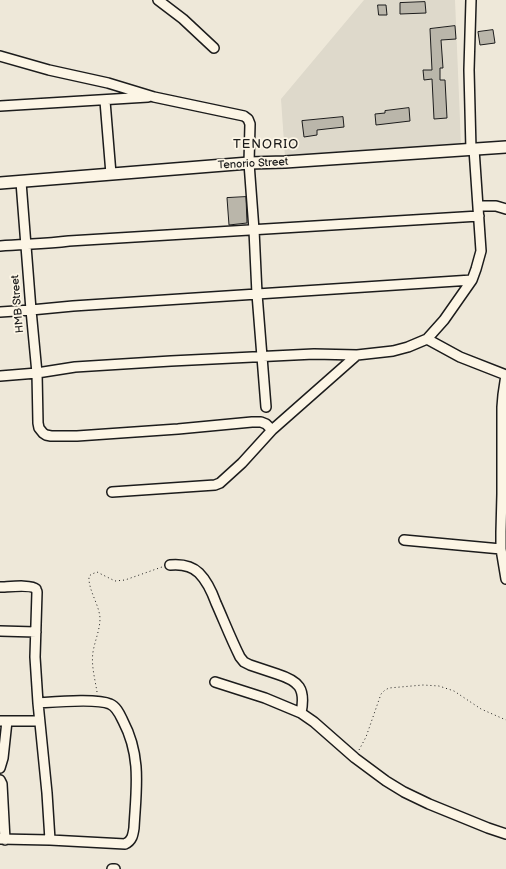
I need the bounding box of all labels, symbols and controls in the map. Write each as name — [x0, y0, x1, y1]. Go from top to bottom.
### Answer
district label: TENORIO — [233, 137, 299, 153]
street label: Tenorio Street — [218, 156, 288, 172]
street label: HMB Street — [9, 274, 27, 334]

